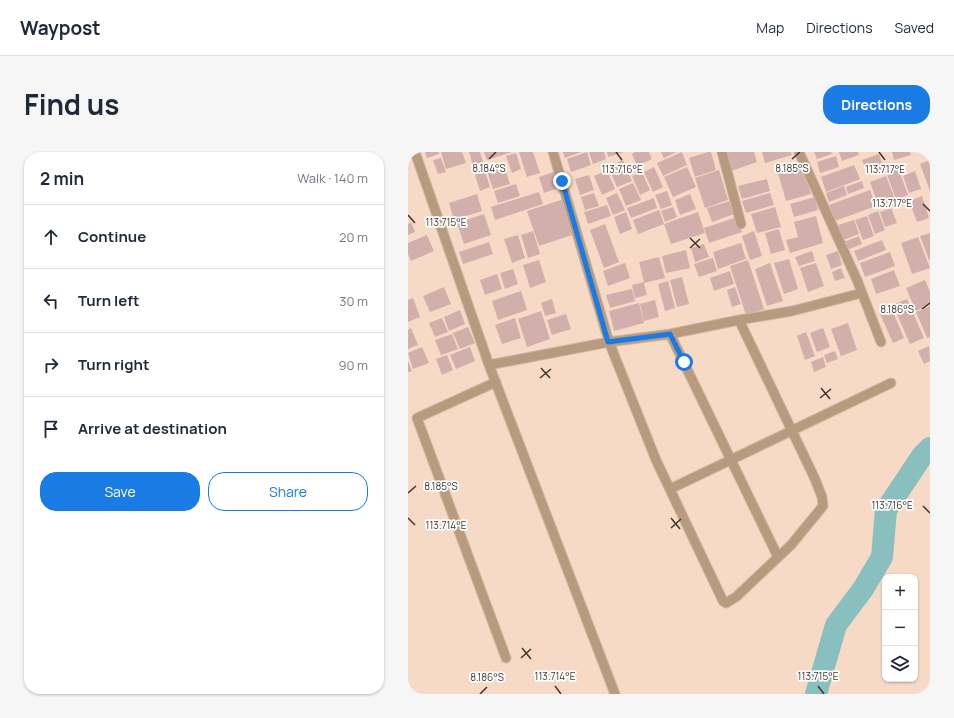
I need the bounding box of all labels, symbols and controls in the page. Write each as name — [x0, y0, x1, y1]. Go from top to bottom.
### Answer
text: Waypost — [20, 15, 100, 41]
text: Map — [756, 18, 784, 37]
text: Directions — [806, 18, 873, 37]
text: Saved — [895, 18, 934, 37]
text: Find us — [24, 85, 119, 123]
button: Directions — [823, 85, 930, 124]
text: 8.184°S — [472, 161, 506, 175]
text: 8.185°S — [775, 161, 809, 175]
text: 113.716°E — [601, 162, 643, 176]
text: 113.717°E — [865, 162, 905, 176]
text: 2 min — [40, 167, 84, 190]
text: Walk · 140 m — [297, 169, 368, 187]
route end — [553, 172, 571, 190]
text: 113.717°E — [872, 196, 912, 210]
text: 113.715°E — [426, 215, 467, 229]
icon: ahead — [40, 226, 62, 248]
text: Continue — [78, 226, 146, 247]
text: 20 m — [339, 228, 368, 246]
icon: left — [40, 290, 62, 312]
text: Turn left — [78, 290, 140, 311]
text: 30 m — [339, 292, 368, 310]
text: 8.186°S — [880, 302, 914, 316]
route start — [675, 353, 693, 371]
icon: right — [40, 354, 62, 376]
text: Turn right — [78, 354, 149, 375]
text: 90 m — [338, 356, 368, 374]
icon: arrive — [40, 418, 62, 440]
text: Arrive at destination — [78, 418, 227, 439]
button: Save — [40, 472, 200, 511]
button: Share — [208, 472, 368, 511]
text: 8.185°S — [424, 479, 458, 493]
text: 113.716°E — [871, 498, 913, 512]
text: 113.714°E — [426, 518, 467, 532]
map controls — [882, 574, 918, 682]
button: + — [882, 574, 918, 610]
button: − — [882, 610, 918, 646]
button: layers — [882, 646, 918, 682]
text: 113.714°E — [535, 669, 576, 683]
text: 113.715°E — [798, 669, 839, 683]
text: 8.186°S — [470, 670, 504, 684]

